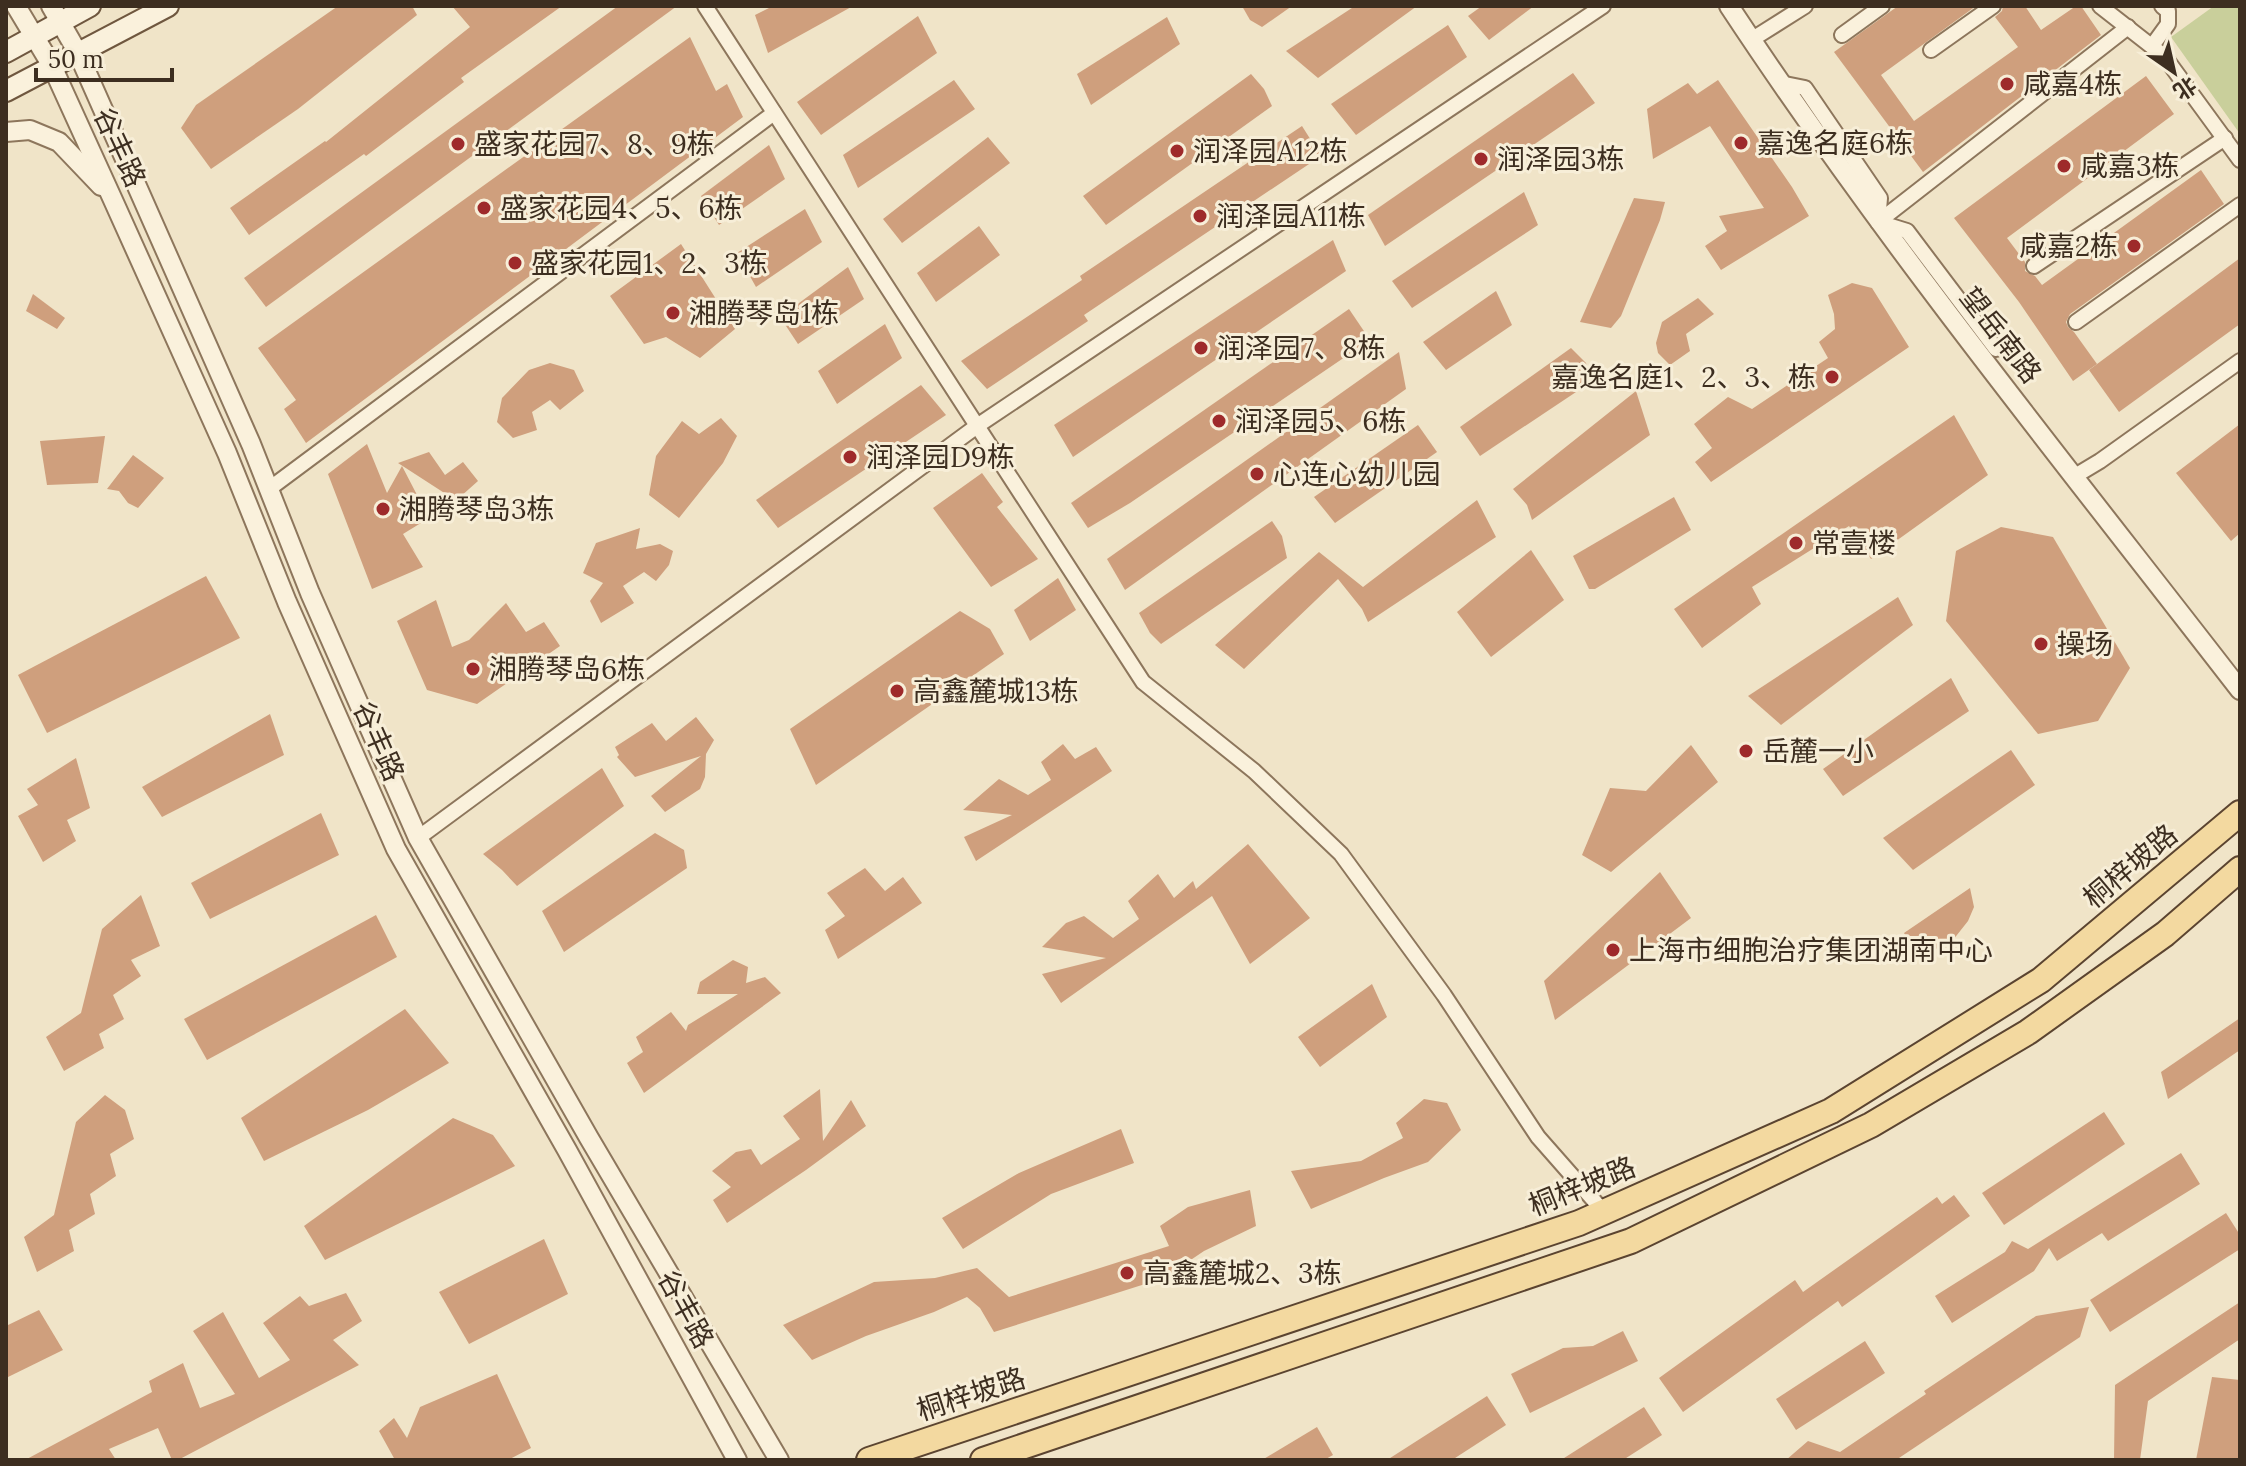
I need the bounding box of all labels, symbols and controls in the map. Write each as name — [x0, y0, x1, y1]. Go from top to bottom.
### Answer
scale bar — [36, 32, 172, 82]
north arrow — [2134, 32, 2214, 112]
text: 50 m — [48, 44, 104, 75]
place label: 咸嘉4栋 — [2023, 66, 2122, 102]
text: 北 — [2168, 71, 2202, 106]
marker: 咸嘉4栋 — [1998, 75, 2016, 93]
street label: 谷丰路 — [86, 101, 154, 193]
place label: 嘉逸名庭6栋 — [1757, 125, 1913, 161]
place label: 盛家花园7、8、9栋 — [474, 126, 715, 162]
place label: 润泽园A12栋 — [1193, 133, 1348, 169]
marker: 嘉逸名庭6栋 — [1732, 134, 1750, 152]
marker: 盛家花园7、8、9栋 — [449, 135, 467, 153]
place label: 润泽园3栋 — [1497, 141, 1625, 177]
marker: 润泽园A12栋 — [1168, 142, 1186, 160]
place label: 咸嘉3栋 — [2080, 148, 2180, 184]
marker: 润泽园3栋 — [1472, 150, 1490, 168]
marker: 咸嘉3栋 — [2055, 157, 2073, 175]
place label: 盛家花园4、5、6栋 — [500, 190, 743, 226]
place label: 润泽园A11栋 — [1216, 198, 1366, 234]
marker: 盛家花园4、5、6栋 — [475, 199, 493, 217]
marker: 润泽园A11栋 — [1191, 207, 1209, 225]
place label: 咸嘉2栋 — [2019, 228, 2118, 264]
marker: 咸嘉2栋 — [2125, 237, 2143, 255]
place label: 盛家花园1、2、3栋 — [531, 245, 768, 281]
marker: 盛家花园1、2、3栋 — [506, 254, 524, 272]
street label: 望岳南路 — [1952, 280, 2050, 390]
place label: 湘腾琴岛1栋 — [689, 295, 839, 331]
marker: 湘腾琴岛1栋 — [664, 304, 682, 322]
place label: 润泽园7、8栋 — [1217, 330, 1386, 366]
marker: 润泽园7、8栋 — [1192, 339, 1210, 357]
place label: 嘉逸名庭1、2、3、栋 — [1551, 359, 1816, 395]
marker: 嘉逸名庭1、2、3、栋 — [1823, 368, 1841, 386]
place label: 润泽园5、6栋 — [1235, 403, 1406, 439]
marker: 润泽园5、6栋 — [1210, 412, 1228, 430]
place label: 润泽园D9栋 — [866, 439, 1015, 475]
marker: 润泽园D9栋 — [841, 448, 859, 466]
place label: 心连心幼儿园 — [1273, 456, 1441, 492]
marker: 心连心幼儿园 — [1248, 465, 1266, 483]
place label: 湘腾琴岛3栋 — [399, 491, 555, 527]
marker: 湘腾琴岛3栋 — [374, 500, 392, 518]
place label: 常壹楼 — [1812, 525, 1896, 561]
marker: 常壹楼 — [1787, 534, 1805, 552]
place label: 操场 — [2057, 626, 2113, 662]
marker: 操场 — [2032, 635, 2050, 653]
place label: 湘腾琴岛6栋 — [489, 651, 645, 687]
marker: 湘腾琴岛6栋 — [464, 660, 482, 678]
place label: 高鑫麓城13栋 — [913, 673, 1079, 709]
marker: 高鑫麓城13栋 — [888, 682, 906, 700]
street label: 谷丰路 — [345, 695, 413, 787]
place label: 岳麓一小 — [1762, 733, 1874, 769]
marker: 岳麓一小 — [1737, 742, 1755, 760]
street label: 桐梓坡路 — [2076, 816, 2184, 916]
place label: 上海市细胞治疗集团湖南中心 — [1629, 932, 1993, 968]
marker: 上海市细胞治疗集团湖南中心 — [1604, 941, 1622, 959]
street label: 桐梓坡路 — [1523, 1148, 1641, 1224]
place label: 高鑫麓城2、3栋 — [1143, 1255, 1342, 1291]
street label: 谷丰路 — [650, 1264, 722, 1354]
marker: 高鑫麓城2、3栋 — [1118, 1264, 1136, 1282]
street label: 桐梓坡路 — [912, 1360, 1030, 1428]

